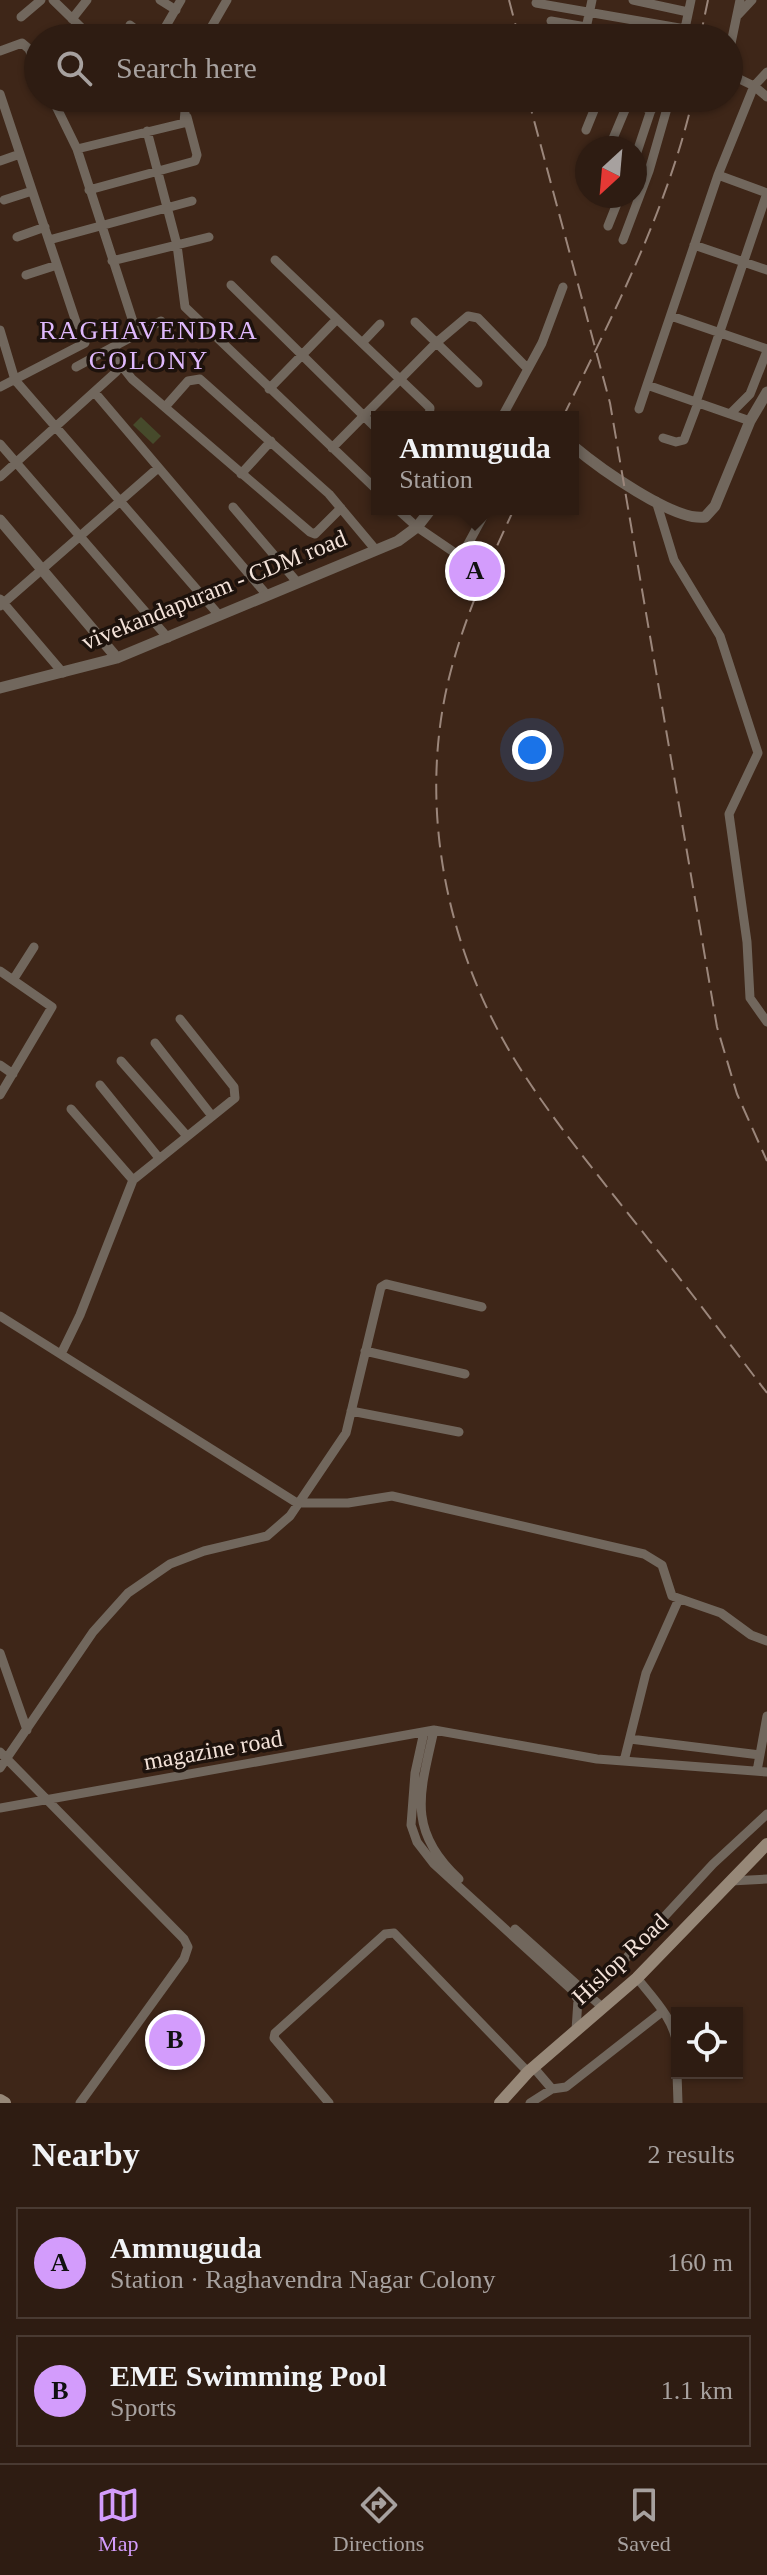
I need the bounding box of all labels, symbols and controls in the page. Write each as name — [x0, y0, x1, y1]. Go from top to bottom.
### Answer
search box — [24, 24, 743, 112]
icon: search — [52, 46, 96, 90]
text: Search here — [116, 51, 257, 84]
north arrow — [575, 136, 647, 208]
district label: RAGHAVENDRA COLONY — [39, 316, 259, 375]
popup — [371, 411, 579, 515]
text: Ammuguda — [399, 431, 551, 464]
text: Station — [399, 465, 473, 494]
street label: vivekandapuram - CDM road — [78, 525, 350, 655]
pin: A — [449, 541, 501, 601]
your location — [512, 730, 552, 770]
street label: magazine road — [142, 1725, 284, 1775]
street label: Hislop Road — [567, 1908, 673, 2010]
map controls — [671, 2007, 743, 2079]
button: locate — [671, 2007, 743, 2079]
pin: B — [149, 2010, 201, 2070]
text: Nearby — [32, 2136, 140, 2173]
text: 2 results — [648, 2140, 735, 2169]
text: Ammuguda — [110, 2231, 262, 2264]
text: A — [51, 2248, 69, 2277]
text: 160 m — [667, 2248, 733, 2277]
text: Station · Raghavendra Nagar Colony — [110, 2265, 496, 2294]
text: EME Swimming Pool — [110, 2359, 387, 2392]
text: B — [51, 2376, 69, 2405]
text: 1.1 km — [661, 2376, 733, 2405]
text: Sports — [110, 2393, 176, 2422]
tab: Map — [96, 2483, 140, 2557]
tab: Directions — [333, 2483, 424, 2557]
tab: Saved — [617, 2483, 671, 2557]

